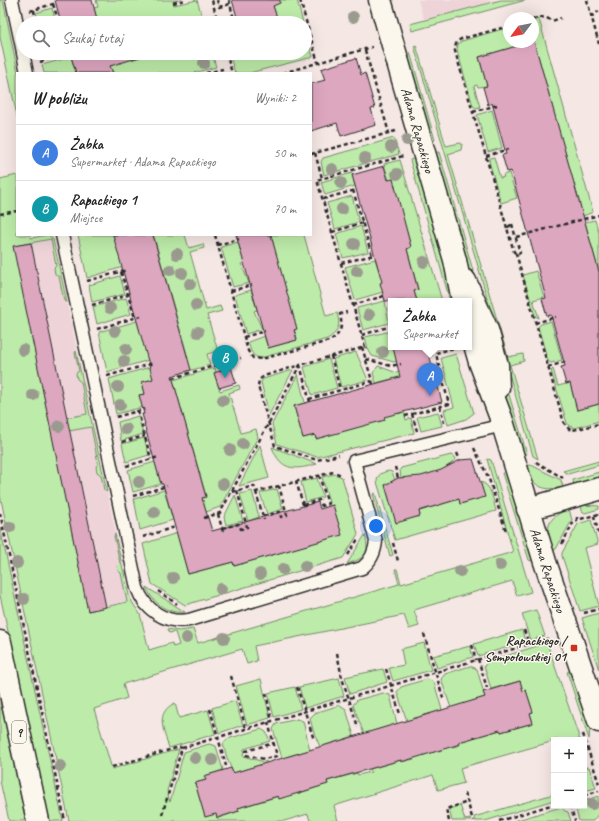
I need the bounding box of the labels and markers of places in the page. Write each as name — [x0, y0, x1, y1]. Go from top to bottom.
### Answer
pin: B — [212, 345, 238, 378]
pin: A — [417, 363, 443, 396]
place label: Rapackiego / Sempołowskiej 01 — [485, 632, 569, 665]
marker: Rapackiego / Sempołowskiej 01 — [569, 643, 579, 653]

